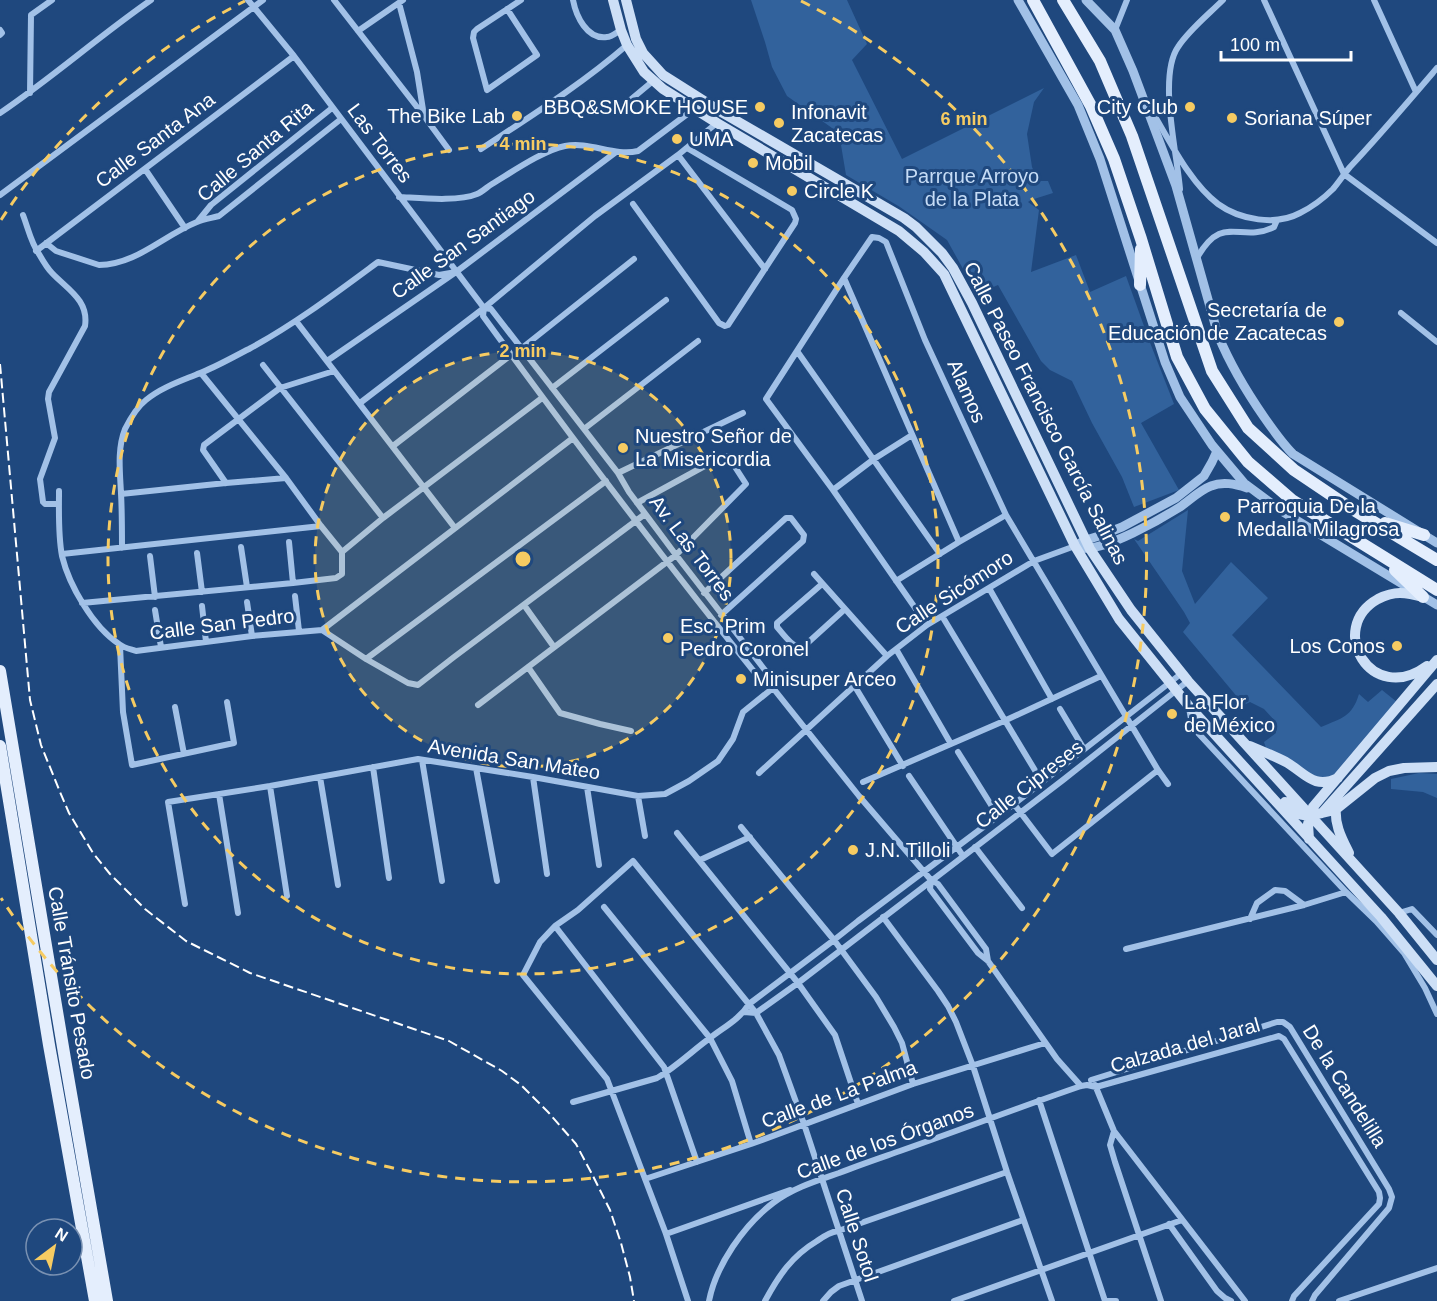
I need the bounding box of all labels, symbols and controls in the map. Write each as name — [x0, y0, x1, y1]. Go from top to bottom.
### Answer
scale bar — [1221, 24, 1352, 62]
text: 100 m — [1230, 35, 1280, 55]
street label: Calle Santa Ana — [91, 88, 220, 192]
street label: Calle Santa Rita — [193, 96, 318, 206]
place label: BBQ&SMOKE HOUSE — [544, 96, 748, 118]
place label: City Club — [1097, 96, 1178, 118]
street label: Las Torres — [343, 99, 417, 187]
marker: BBQ&SMOKE HOUSE — [753, 100, 767, 114]
marker: City Club — [1183, 100, 1197, 114]
place label: Infonavit Zacatecas — [791, 101, 883, 146]
place label: The Bike Lab — [387, 105, 505, 127]
place label: Soriana Súper — [1244, 107, 1372, 129]
marker: The Bike Lab — [510, 109, 524, 123]
text: 6 min — [940, 109, 988, 129]
marker: Soriana Súper — [1225, 111, 1239, 125]
marker: Infonavit Zacatecas — [772, 116, 786, 130]
place label: UMA — [689, 128, 734, 150]
marker: UMA — [670, 132, 684, 146]
text: 4 min — [499, 134, 547, 154]
place label: Mobil — [765, 152, 813, 174]
marker: Mobil — [746, 156, 760, 170]
park label: Parrque Arroyo de la Plata — [905, 165, 1039, 210]
place label: Circle K — [804, 180, 875, 202]
marker: Circle K — [785, 184, 799, 198]
street label: Calle San Santiago — [387, 185, 539, 303]
street label: Calle Paseo Francisco García Salinas — [960, 258, 1132, 568]
place label: Secretaría de Educación de Zacatecas — [1108, 299, 1327, 344]
marker: Secretaría de Educación de Zacatecas — [1332, 315, 1346, 329]
text: 2 min — [499, 341, 547, 361]
street label: Alamos — [943, 356, 991, 426]
place label: Nuestro Señor de La Misericordia — [635, 425, 792, 470]
marker: Nuestro Señor de La Misericordia — [616, 441, 630, 455]
street label: Av. Las Torres — [645, 491, 739, 605]
place label: Parroquia De la Medalla Milagrosa — [1237, 495, 1400, 540]
marker: Parroquia De la Medalla Milagrosa — [1218, 510, 1232, 524]
street label: Calle Sicómoro — [891, 546, 1017, 638]
centre of rings — [513, 549, 533, 569]
street label: Calle San Pedro — [148, 604, 296, 644]
place label: Esc. Prim Pedro Coronel — [680, 615, 809, 660]
marker: Esc. Prim Pedro Coronel — [661, 631, 675, 645]
place label: Los Conos — [1289, 635, 1385, 657]
marker: Los Conos — [1390, 639, 1404, 653]
place label: Minisuper Arceo — [753, 668, 896, 690]
marker: Minisuper Arceo — [734, 672, 748, 686]
place label: La Flor de México — [1184, 691, 1275, 736]
marker: La Flor de México — [1165, 707, 1179, 721]
street label: Avenida San Mateo — [426, 735, 602, 783]
street label: Calle Cipreses — [971, 735, 1087, 833]
place label: J.N. Tilloli — [865, 839, 951, 861]
marker: J.N. Tilloli — [846, 843, 860, 857]
street label: Calle Tránsito Pesado — [44, 885, 100, 1081]
street label: Calzada del Jaral — [1108, 1013, 1262, 1077]
street label: De la Candelilla — [1299, 1021, 1392, 1152]
street label: Calle de La Palma — [758, 1055, 920, 1132]
street label: Calle de los Órganos — [793, 1099, 977, 1183]
street label: Calle Sotol — [832, 1186, 882, 1284]
north arrow — [24, 1217, 84, 1277]
text: N — [52, 1224, 71, 1245]

